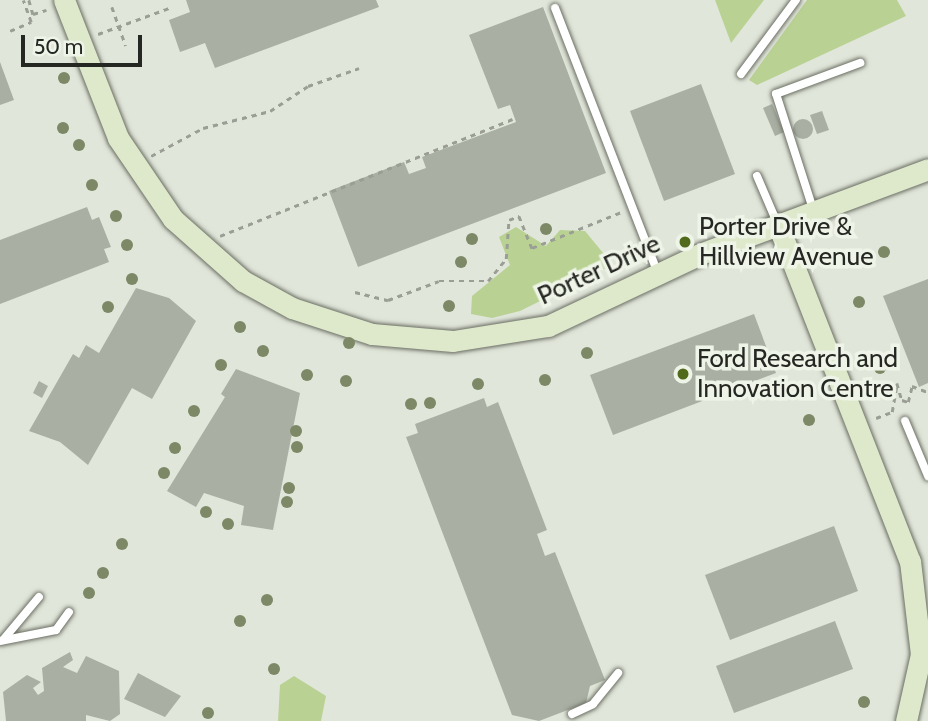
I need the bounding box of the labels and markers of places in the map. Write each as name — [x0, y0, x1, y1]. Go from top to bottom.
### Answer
place label: Porter Drive & Hillview Avenue — [699, 211, 873, 272]
marker: Porter Drive & Hillview Avenue — [677, 234, 693, 250]
place label: Ford Research and Innovation Centre — [697, 343, 898, 404]
marker: Ford Research and Innovation Centre — [675, 366, 691, 382]

